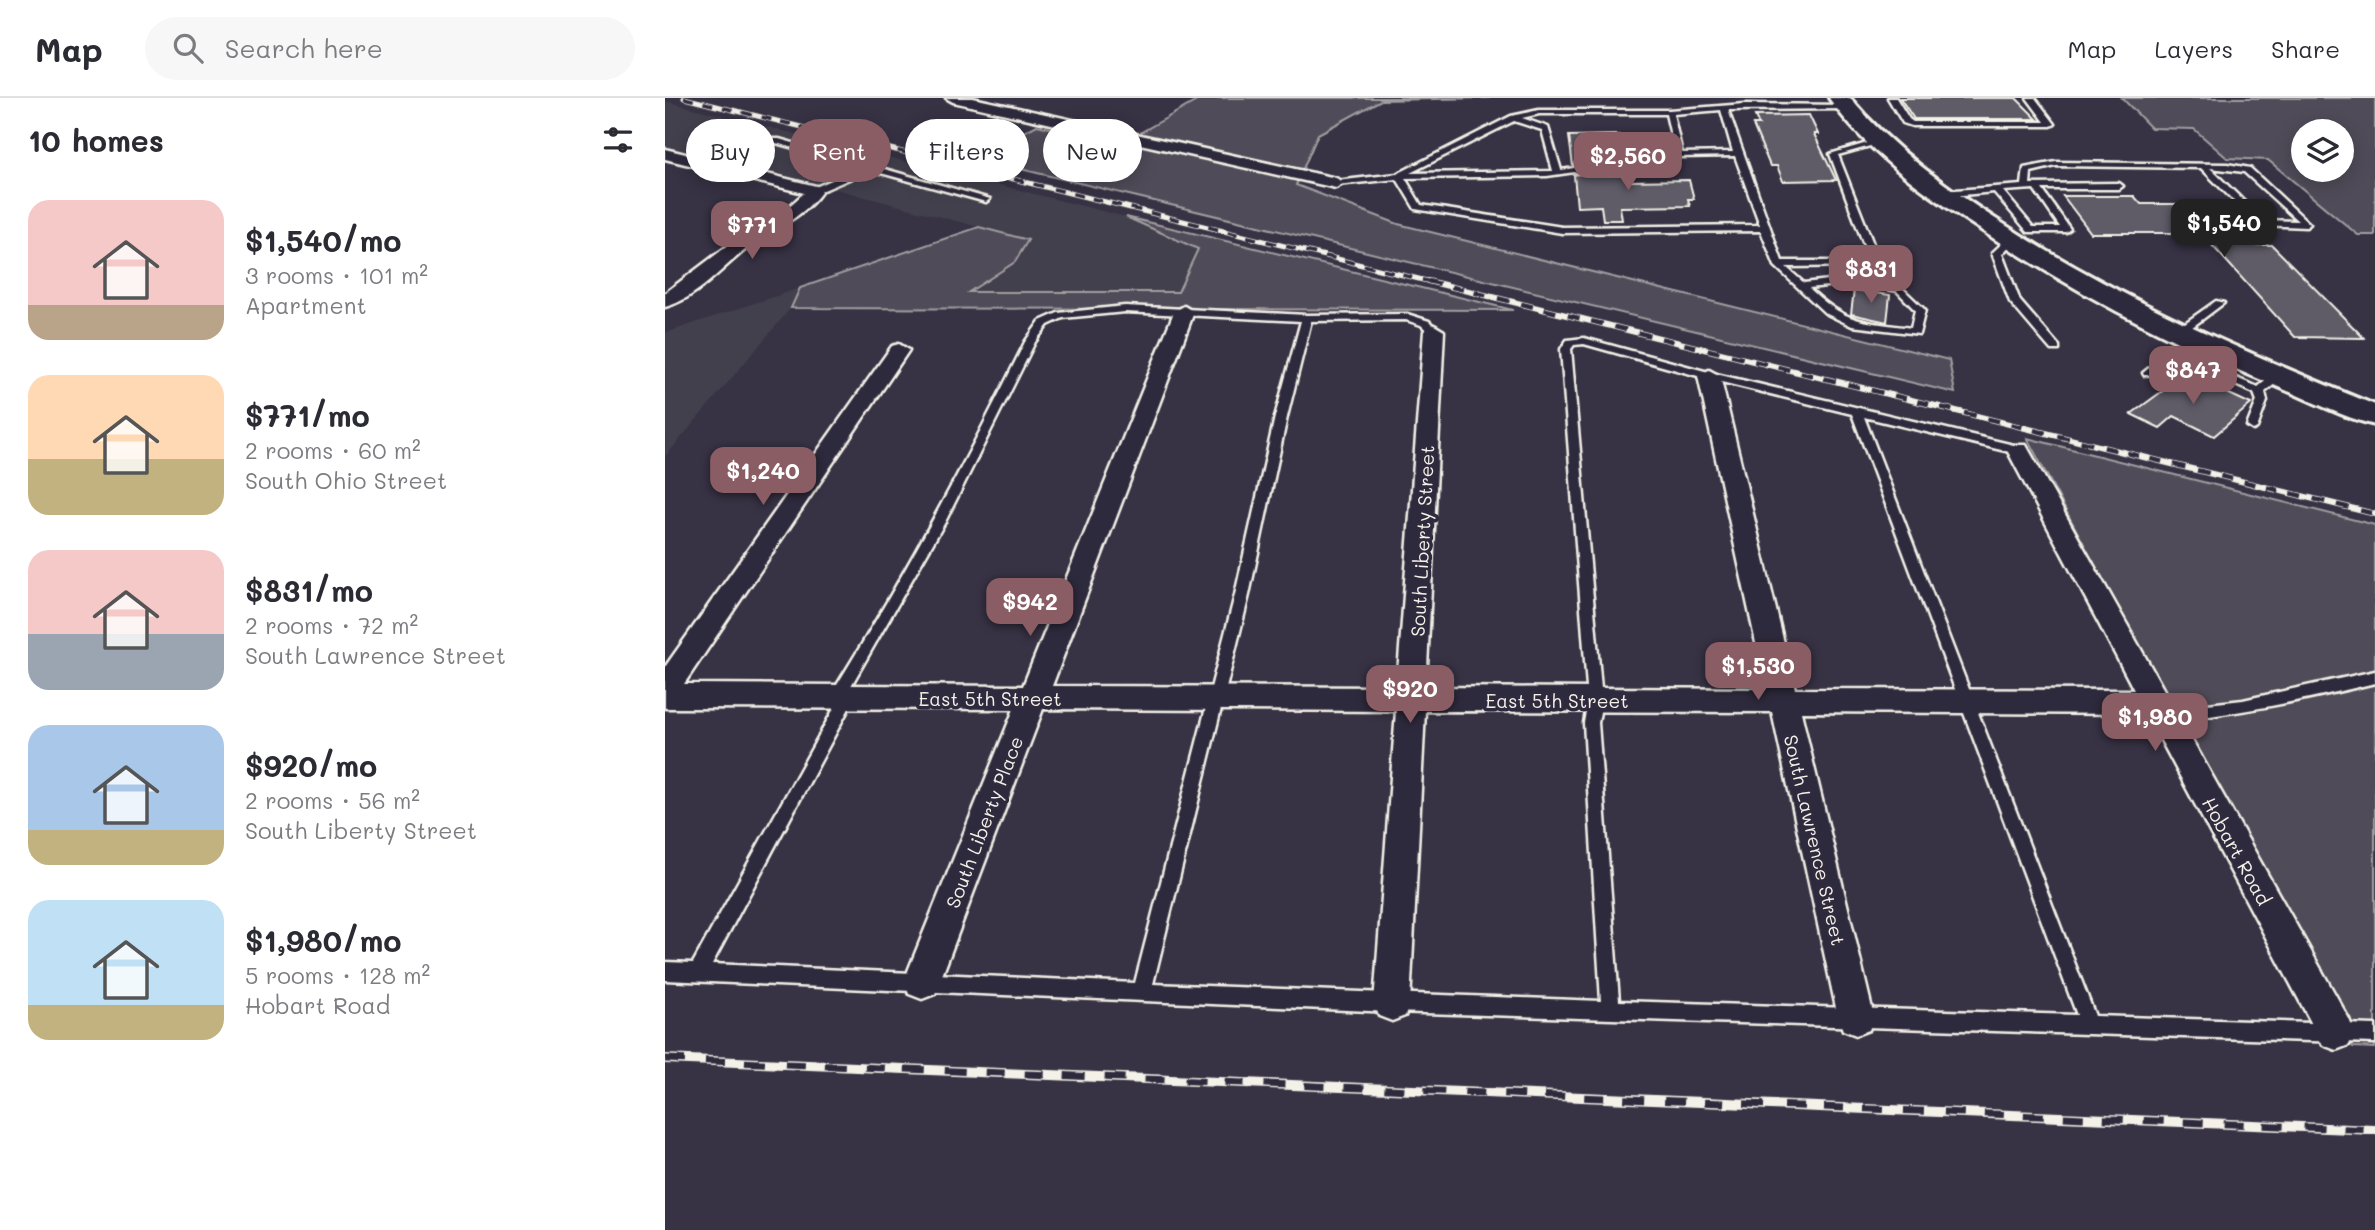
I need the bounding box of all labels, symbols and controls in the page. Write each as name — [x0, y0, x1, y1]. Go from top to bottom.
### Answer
search box — [145, 17, 635, 80]
text: Map — [35, 27, 103, 70]
icon: search — [169, 29, 207, 67]
text: Search here — [225, 31, 383, 65]
text: Map — [2068, 33, 2116, 64]
text: Layers — [2154, 33, 2233, 64]
text: Share — [2271, 33, 2340, 64]
chip: Buy — [686, 119, 775, 182]
chip: Rent — [789, 119, 891, 182]
chip: Filters — [905, 119, 1029, 182]
chip: New — [1043, 119, 1142, 182]
map controls — [2291, 119, 2354, 182]
button: layers — [2291, 119, 2354, 182]
text: 10 homes — [28, 120, 164, 160]
icon: filters — [599, 121, 637, 159]
pin: $2,560 — [1571, 132, 1685, 192]
text: $2,560 — [1590, 140, 1666, 170]
pin: $1,540 — [2167, 200, 2281, 259]
pin: $771 — [711, 202, 793, 261]
text: $1,540 — [2187, 207, 2261, 237]
text: $771 — [727, 209, 777, 239]
text: $1,540/mo — [245, 220, 401, 260]
icon: home — [84, 228, 168, 312]
pin: $831 — [1830, 246, 1912, 305]
text: $831 — [1845, 253, 1897, 283]
text: 3 rooms · 101 m² — [245, 260, 428, 290]
text: Apartment — [245, 290, 367, 320]
pin: $847 — [2152, 346, 2234, 406]
text: $847 — [2165, 354, 2221, 384]
text: $771/mo — [245, 395, 370, 435]
icon: home — [84, 403, 168, 487]
text: 2 rooms · 60 m² — [245, 435, 421, 465]
street label: South Liberty Street — [1405, 445, 1439, 637]
pin: $1,240 — [706, 448, 820, 507]
text: $1,240 — [726, 455, 800, 485]
text: South Ohio Street — [245, 465, 447, 495]
text: $831/mo — [245, 570, 373, 610]
icon: home — [84, 578, 168, 662]
pin: $942 — [989, 578, 1071, 638]
text: $942 — [1002, 586, 1058, 616]
text: 2 rooms · 72 m² — [245, 610, 418, 640]
text: South Lawrence Street — [245, 640, 506, 670]
pin: $1,530 — [1701, 642, 1815, 702]
text: $1,530 — [1721, 650, 1795, 680]
pin: $920 — [1369, 666, 1451, 725]
text: $920 — [1382, 673, 1438, 703]
street label: East 5th Street — [918, 686, 1062, 711]
street label: East 5th Street — [1485, 688, 1629, 713]
pin: $1,980 — [2098, 694, 2212, 753]
text: $1,980 — [2118, 701, 2192, 731]
street label: South Liberty Place — [940, 732, 1028, 912]
street label: South Lawrence Street — [1779, 732, 1851, 948]
text: $920/mo — [245, 745, 377, 785]
icon: home — [84, 753, 168, 837]
text: 2 rooms · 56 m² — [245, 785, 420, 815]
street label: Hobart Road — [2197, 792, 2277, 910]
text: South Liberty Street — [245, 815, 477, 845]
text: $1,980/mo — [245, 920, 402, 960]
icon: home — [84, 928, 168, 1012]
text: 5 rooms · 128 m² — [245, 960, 430, 990]
text: Hobart Road — [245, 990, 390, 1020]

